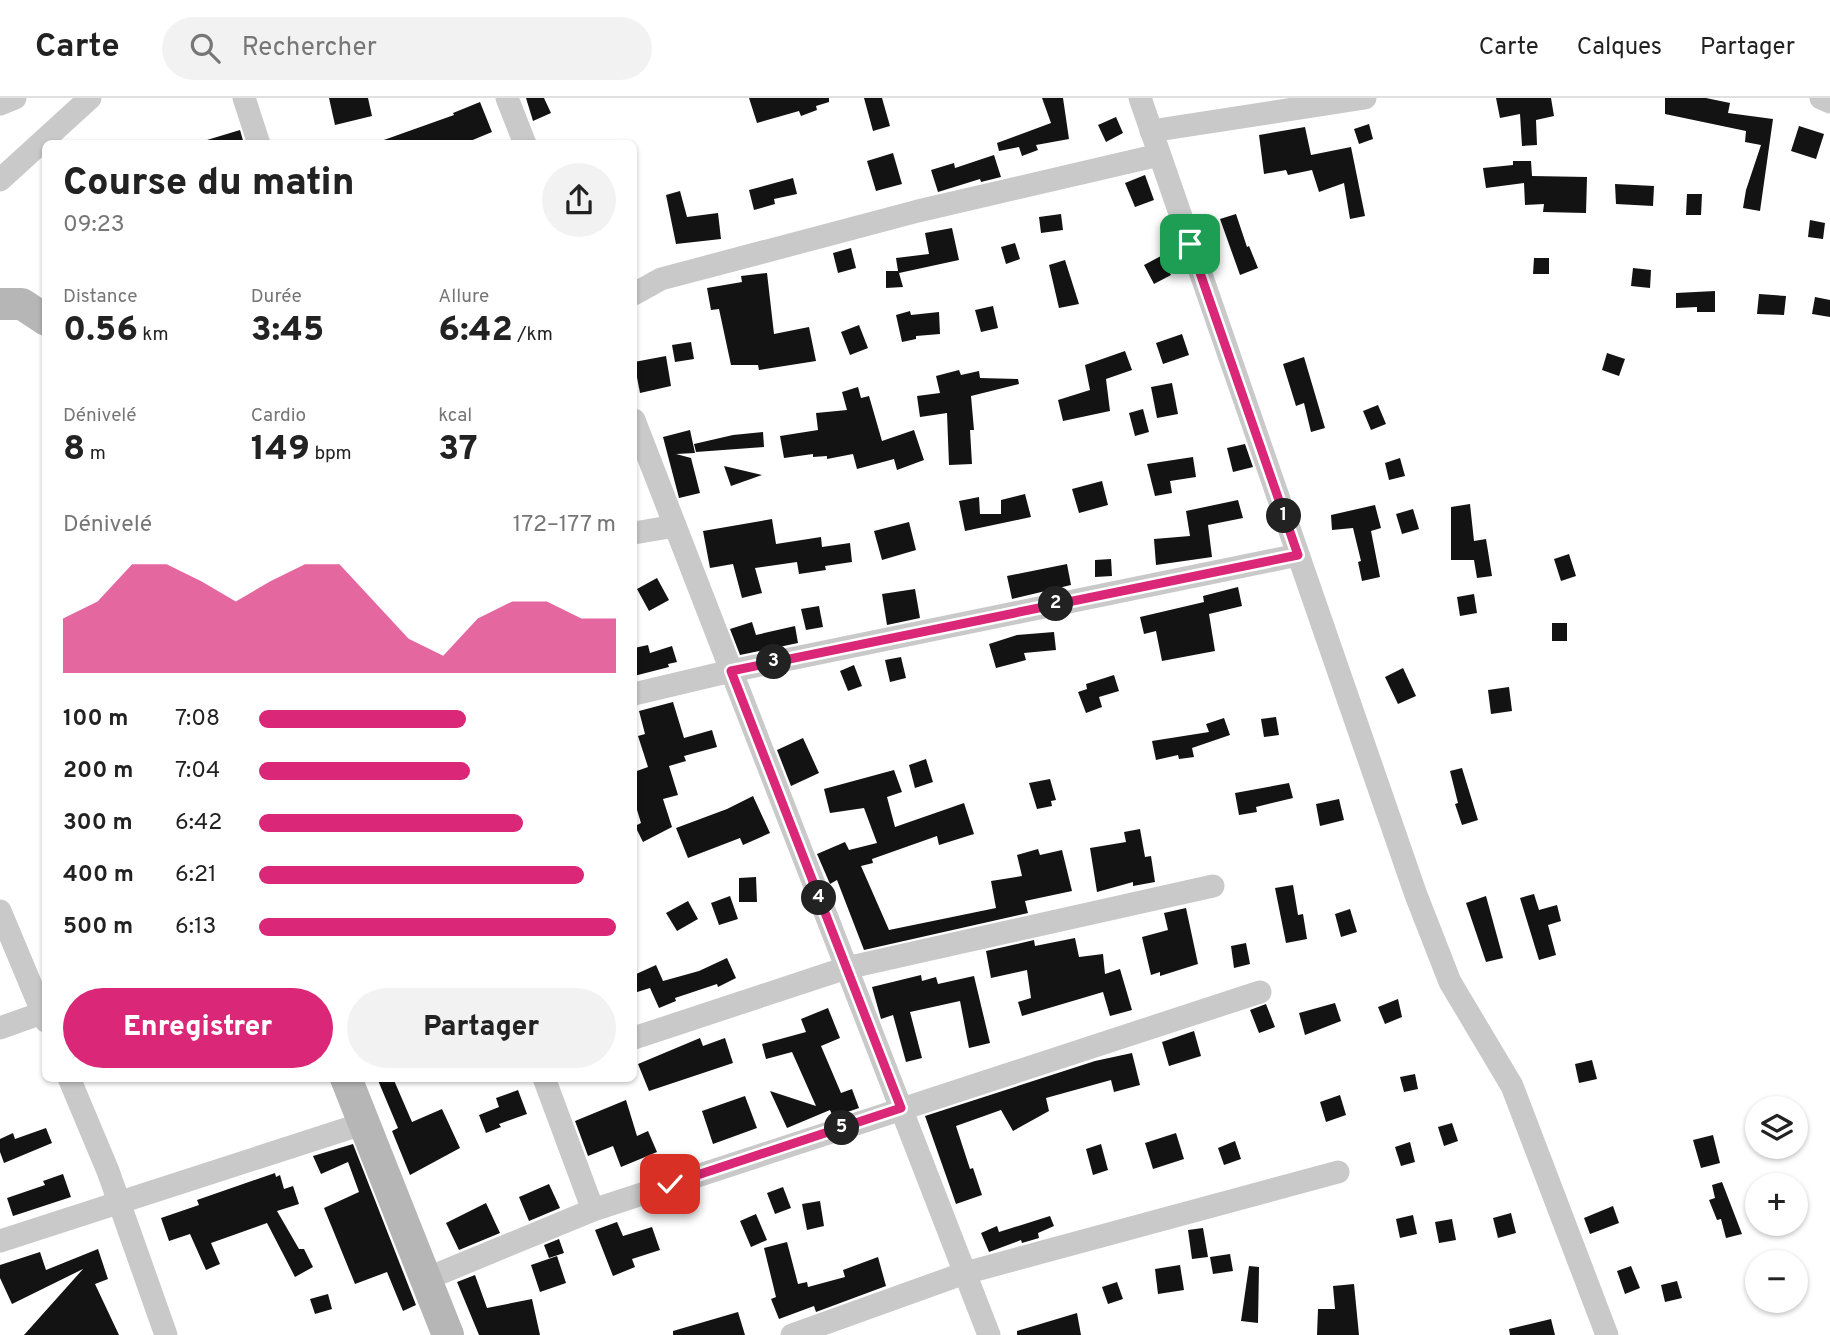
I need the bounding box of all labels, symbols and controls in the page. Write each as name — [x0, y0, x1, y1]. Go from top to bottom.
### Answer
search box — [162, 17, 652, 80]
text: Carte — [35, 27, 120, 69]
icon: search — [186, 29, 224, 67]
text: Rechercher — [242, 32, 377, 65]
text: Carte — [1479, 33, 1539, 63]
text: Calques — [1577, 33, 1662, 63]
text: Partager — [1700, 33, 1795, 63]
text: Course du matin — [63, 160, 355, 209]
button: share — [542, 163, 616, 237]
text: 09:23 — [63, 211, 125, 240]
pin — [1160, 214, 1220, 274]
icon: arrive — [1171, 225, 1209, 263]
text: Distance — [63, 285, 138, 309]
text: Durée — [251, 285, 302, 309]
text: Allure — [438, 285, 489, 309]
text: 0.56 — [63, 309, 138, 353]
text: 3:45 — [251, 309, 324, 353]
text: 6:42 — [438, 309, 513, 353]
text: km — [138, 323, 169, 347]
text: /km — [513, 323, 553, 347]
text: Dénivelé — [63, 404, 137, 428]
text: Cardio — [251, 404, 306, 428]
text: kcal — [438, 404, 472, 428]
text: 8 — [63, 428, 85, 472]
text: 149 — [251, 428, 310, 472]
text: 37 — [438, 428, 478, 472]
text: m — [85, 442, 106, 466]
text: bpm — [310, 442, 352, 466]
pin: 1 — [1266, 498, 1302, 534]
text: 1 — [1280, 503, 1287, 527]
text: Dénivelé — [63, 511, 152, 540]
text: 172–177 m — [513, 511, 616, 540]
pin: 2 — [1038, 587, 1074, 622]
text: 2 — [1050, 591, 1061, 615]
pin: 3 — [756, 644, 792, 680]
text: 3 — [768, 649, 779, 673]
text: 100 m — [63, 705, 128, 734]
text: 7:08 — [175, 705, 220, 734]
text: 200 m — [63, 757, 133, 786]
text: 7:04 — [175, 757, 220, 786]
text: 300 m — [63, 809, 133, 838]
text: 6:42 — [175, 809, 222, 838]
text: 400 m — [63, 861, 134, 890]
text: 6:21 — [175, 861, 217, 890]
pin: 4 — [802, 880, 836, 916]
text: 4 — [812, 885, 825, 909]
text: 500 m — [63, 913, 133, 942]
text: 6:13 — [175, 913, 216, 942]
button: Enregistrer — [63, 988, 333, 1068]
button: Partager — [347, 988, 616, 1068]
map controls — [1745, 1096, 1808, 1313]
button: layers — [1745, 1096, 1808, 1159]
pin: 5 — [824, 1110, 860, 1146]
text: 5 — [836, 1115, 847, 1139]
pin — [640, 1154, 700, 1214]
icon: check — [651, 1165, 689, 1203]
button: + — [1745, 1173, 1808, 1236]
button: − — [1745, 1250, 1808, 1313]

